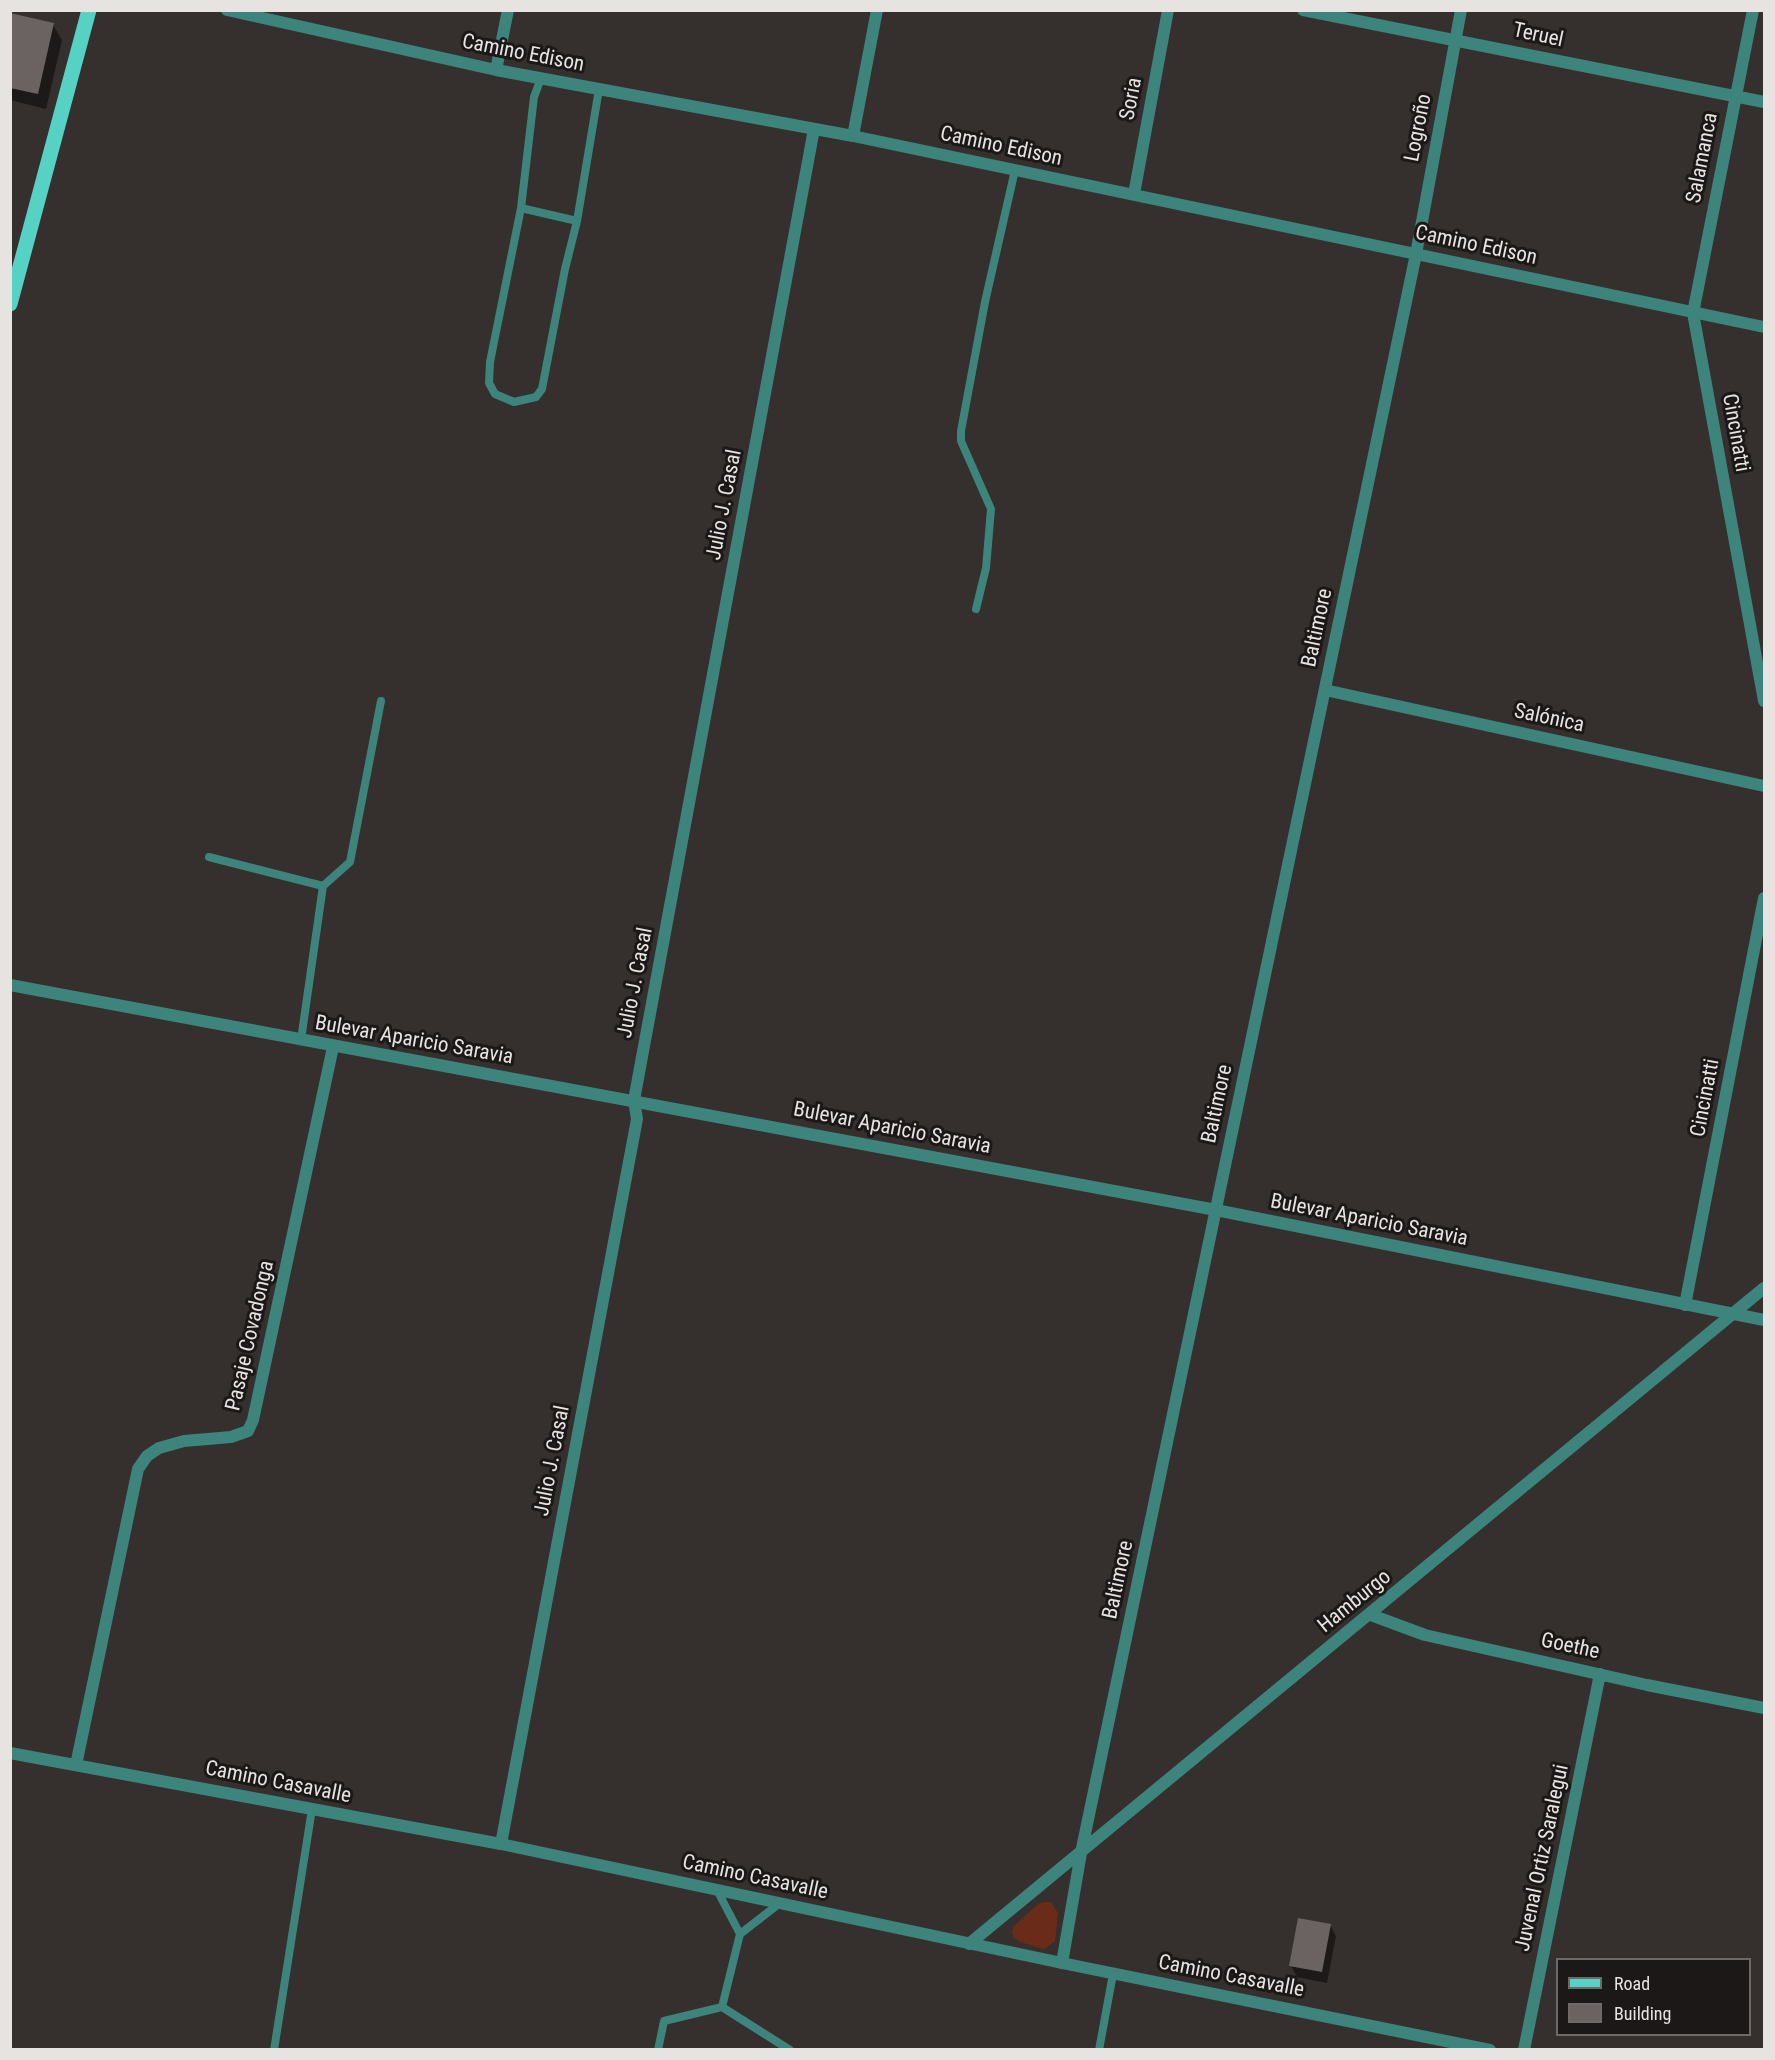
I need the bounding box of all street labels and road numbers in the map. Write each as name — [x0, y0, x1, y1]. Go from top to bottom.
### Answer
street label: Teruel — [1510, 18, 1566, 54]
street label: Camino Edison — [460, 30, 586, 78]
street label: Soria — [1116, 76, 1148, 122]
street label: Logroño — [1400, 92, 1438, 164]
street label: Salamanca — [1682, 111, 1724, 205]
street label: Camino Edison — [938, 122, 1064, 172]
street label: Camino Edison — [1413, 221, 1539, 271]
street label: Cincinatti — [1716, 392, 1754, 474]
street label: Julio J. Casal — [702, 448, 748, 562]
street label: Baltimore — [1297, 586, 1339, 670]
street label: Salónica — [1512, 699, 1586, 739]
street label: Julio J. Casal — [613, 926, 659, 1040]
street label: Bulevar Aparicio Saravia — [313, 1011, 515, 1071]
street label: Cincinatti — [1686, 1057, 1726, 1139]
street label: Baltimore — [1197, 1062, 1239, 1146]
street label: Bulevar Aparicio Saravia — [791, 1097, 993, 1161]
street label: Bulevar Aparicio Saravia — [1268, 1189, 1470, 1253]
street label: Pasaje Covadonga — [221, 1258, 281, 1414]
street label: Julio J. Casal — [530, 1404, 576, 1518]
street label: Baltimore — [1098, 1538, 1140, 1622]
street label: Hamburgo — [1313, 1565, 1397, 1639]
street label: Goethe — [1539, 1629, 1601, 1665]
street label: Camino Casavalle — [203, 1757, 353, 1809]
street label: Juvenal Ortiz Saralegui — [1511, 1762, 1575, 1954]
street label: Camino Casavalle — [680, 1850, 830, 1906]
street label: Camino Casavalle — [1156, 1951, 1306, 2003]

